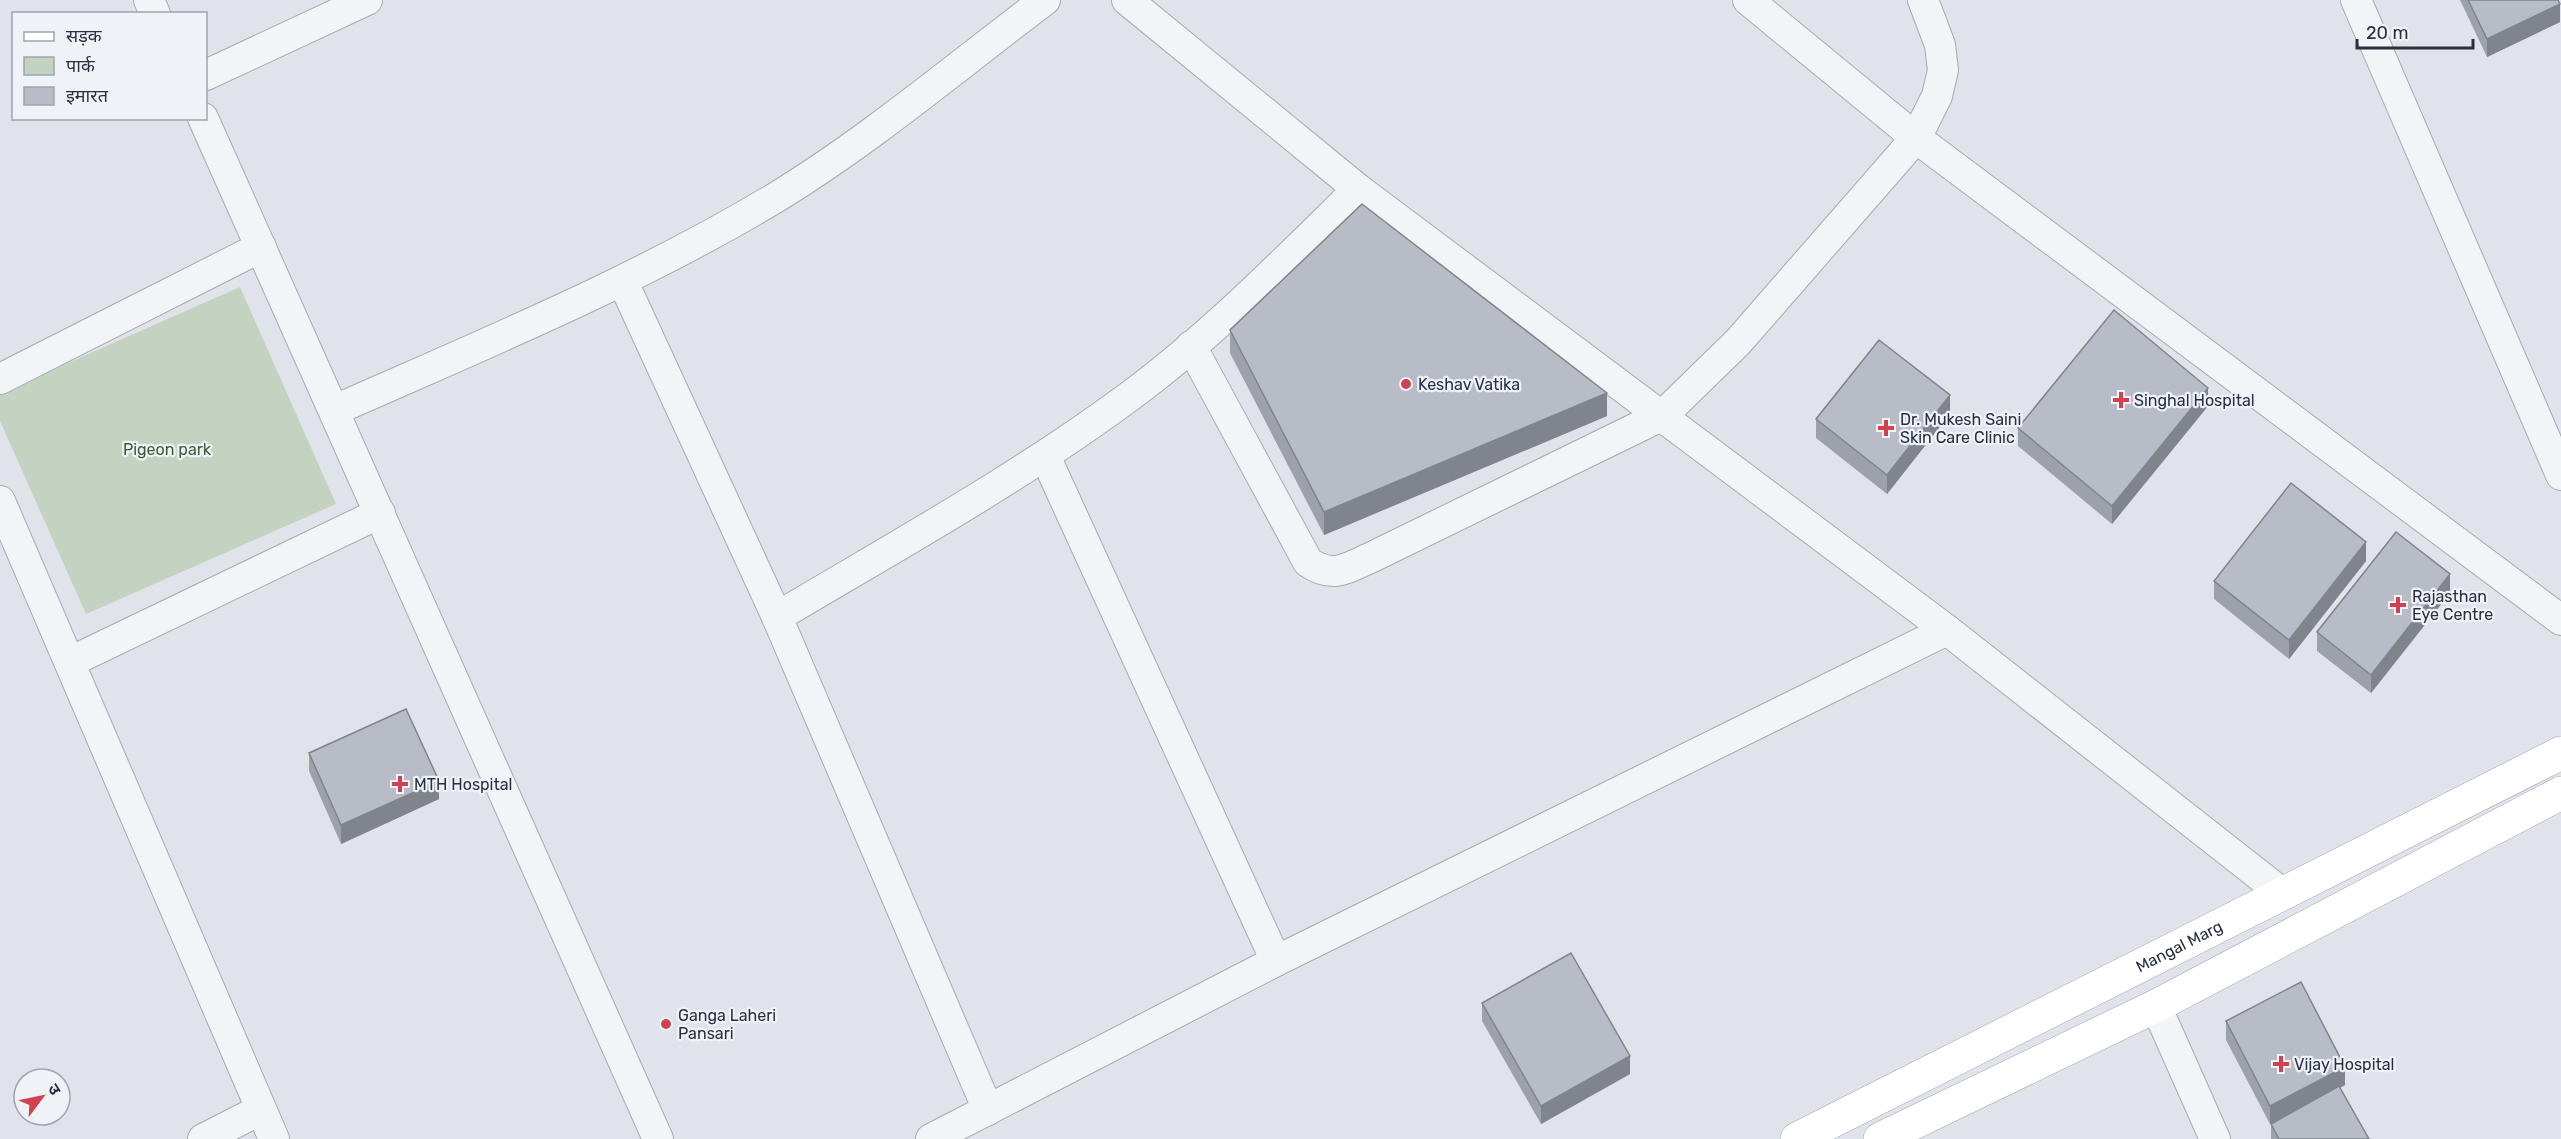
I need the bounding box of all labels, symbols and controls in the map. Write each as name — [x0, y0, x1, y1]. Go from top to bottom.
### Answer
legend — [12, 12, 207, 120]
scale bar — [2357, 12, 2472, 50]
text: 20 m — [2366, 22, 2408, 44]
text: सड़क — [66, 25, 103, 47]
text: पार्क — [66, 55, 96, 77]
text: इमारत — [66, 85, 109, 107]
place label: Keshav Vatika — [1418, 375, 1520, 394]
marker: Keshav Vatika — [1399, 377, 1413, 391]
marker: Singhal Hospital — [2112, 391, 2130, 409]
place label: Singhal Hospital — [2134, 391, 2255, 410]
place label: Dr. Mukesh Saini Skin Care Clinic — [1900, 410, 2021, 447]
marker: Dr. Mukesh Saini Skin Care Clinic — [1877, 419, 1895, 437]
park label: Pigeon park — [123, 440, 212, 459]
place label: Rajasthan Eye Centre — [2412, 587, 2493, 624]
marker: Rajasthan Eye Centre — [2389, 596, 2407, 614]
marker: MTH Hospital — [391, 775, 409, 793]
place label: MTH Hospital — [414, 775, 512, 794]
street label: Mangal Marg — [2133, 917, 2226, 976]
place label: Ganga Laheri Pansari — [678, 1006, 776, 1043]
marker: Ganga Laheri Pansari — [659, 1017, 673, 1031]
marker: Vijay Hospital — [2272, 1055, 2290, 1073]
place label: Vijay Hospital — [2294, 1055, 2395, 1074]
north arrow — [12, 1067, 72, 1127]
text: उ — [44, 1080, 65, 1099]

